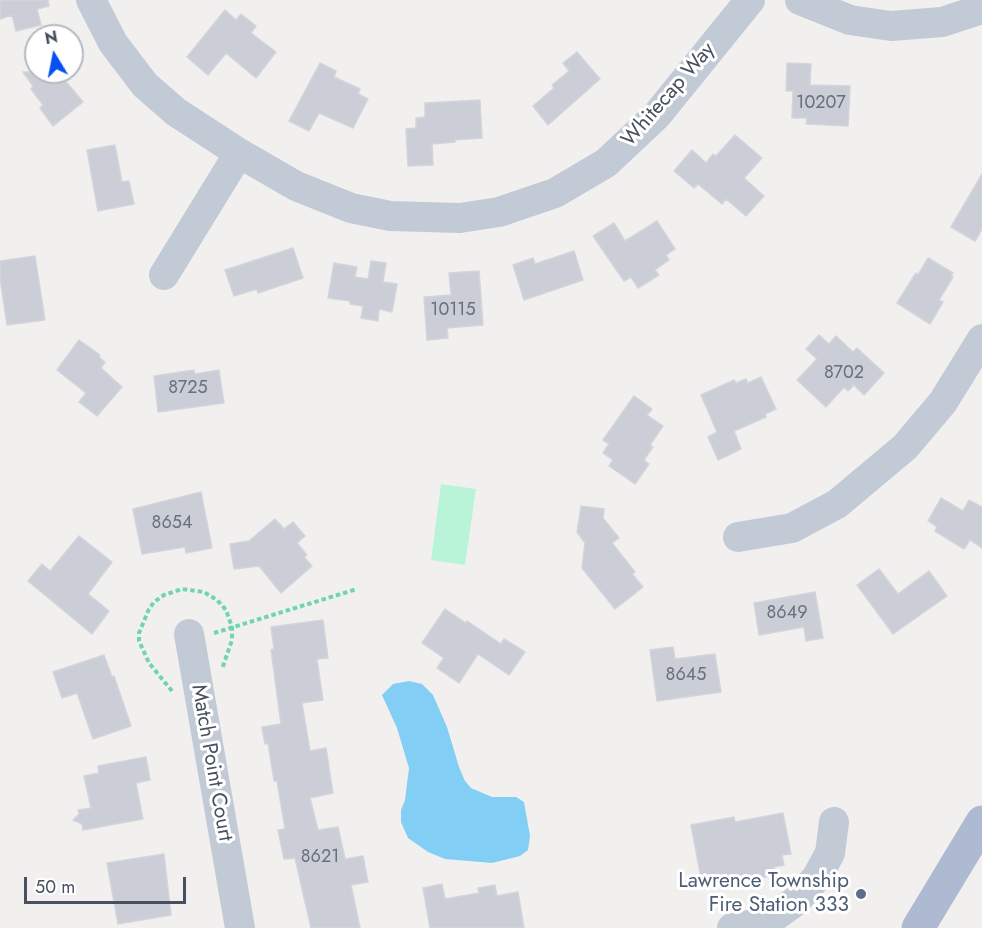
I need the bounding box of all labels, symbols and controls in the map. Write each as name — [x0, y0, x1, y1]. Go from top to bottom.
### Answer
north arrow — [24, 24, 84, 84]
text: N — [43, 25, 59, 50]
street label: Whitecap Way — [617, 38, 721, 152]
house number: 10207 — [796, 93, 846, 115]
house number: 10115 — [430, 300, 476, 322]
house number: 8702 — [824, 363, 864, 385]
house number: 8725 — [168, 378, 208, 400]
house number: 8654 — [152, 513, 192, 535]
house number: 8649 — [766, 603, 808, 625]
house number: 8645 — [666, 665, 706, 687]
street label: Match Point Court — [185, 683, 237, 843]
house number: 8621 — [301, 847, 339, 869]
scale bar — [27, 865, 189, 903]
place label: Lawrence Township Fire Station 333 — [678, 869, 849, 919]
text: 50 m — [35, 874, 75, 900]
marker: Lawrence Township Fire Station 333 — [854, 887, 868, 901]

